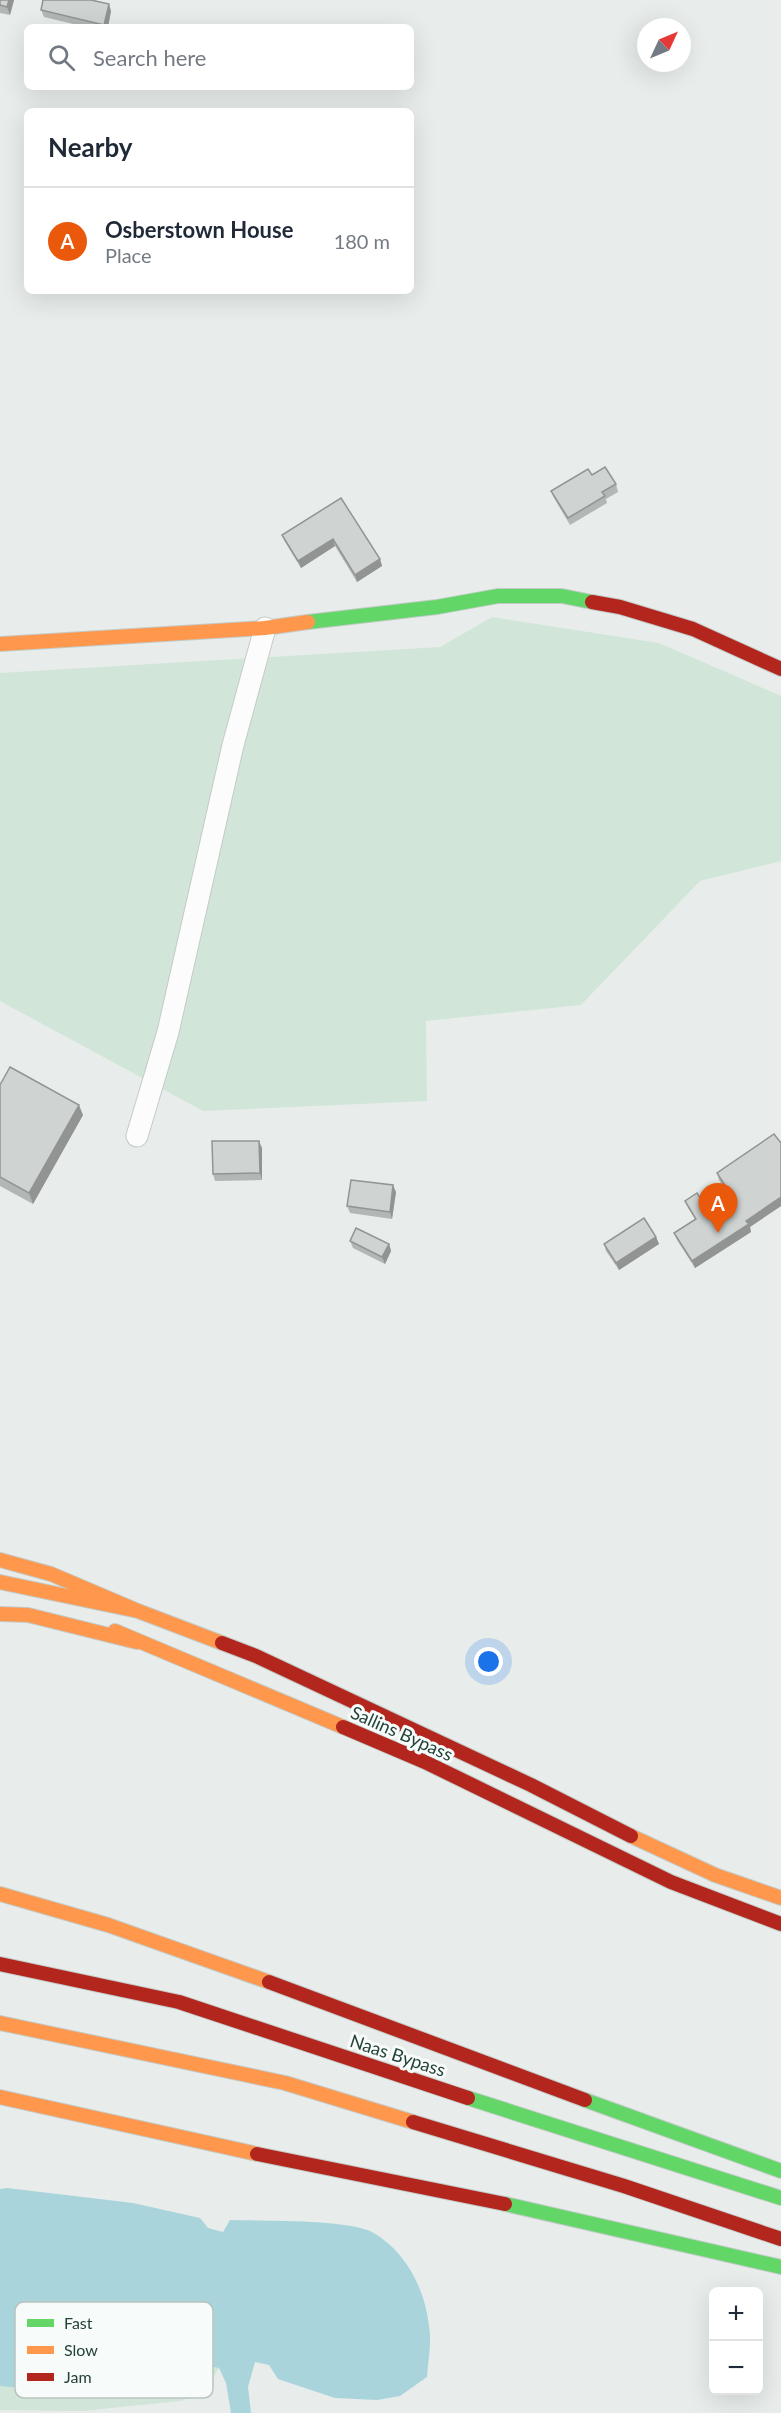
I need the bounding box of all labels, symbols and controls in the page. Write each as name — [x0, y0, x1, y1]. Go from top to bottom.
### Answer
north arrow — [637, 18, 691, 72]
search box — [24, 24, 414, 90]
icon: search — [45, 41, 78, 74]
text: Search here — [93, 44, 206, 71]
text: Nearby — [48, 131, 133, 163]
text: Osberstown House — [105, 216, 293, 243]
text: A — [61, 229, 74, 253]
text: 180 m — [334, 229, 390, 253]
text: Place — [105, 243, 152, 267]
pin: A — [698, 1184, 738, 1233]
your location — [474, 1647, 503, 1676]
street label: Sallins Bypass — [348, 1701, 457, 1765]
street label: Naas Bypass — [347, 2029, 449, 2081]
map controls — [709, 2287, 763, 2395]
button: + — [709, 2287, 763, 2341]
legend — [15, 2302, 213, 2398]
text: Fast — [64, 2313, 93, 2332]
text: Slow — [64, 2340, 98, 2359]
button: − — [709, 2341, 763, 2395]
text: Jam — [64, 2367, 92, 2386]

